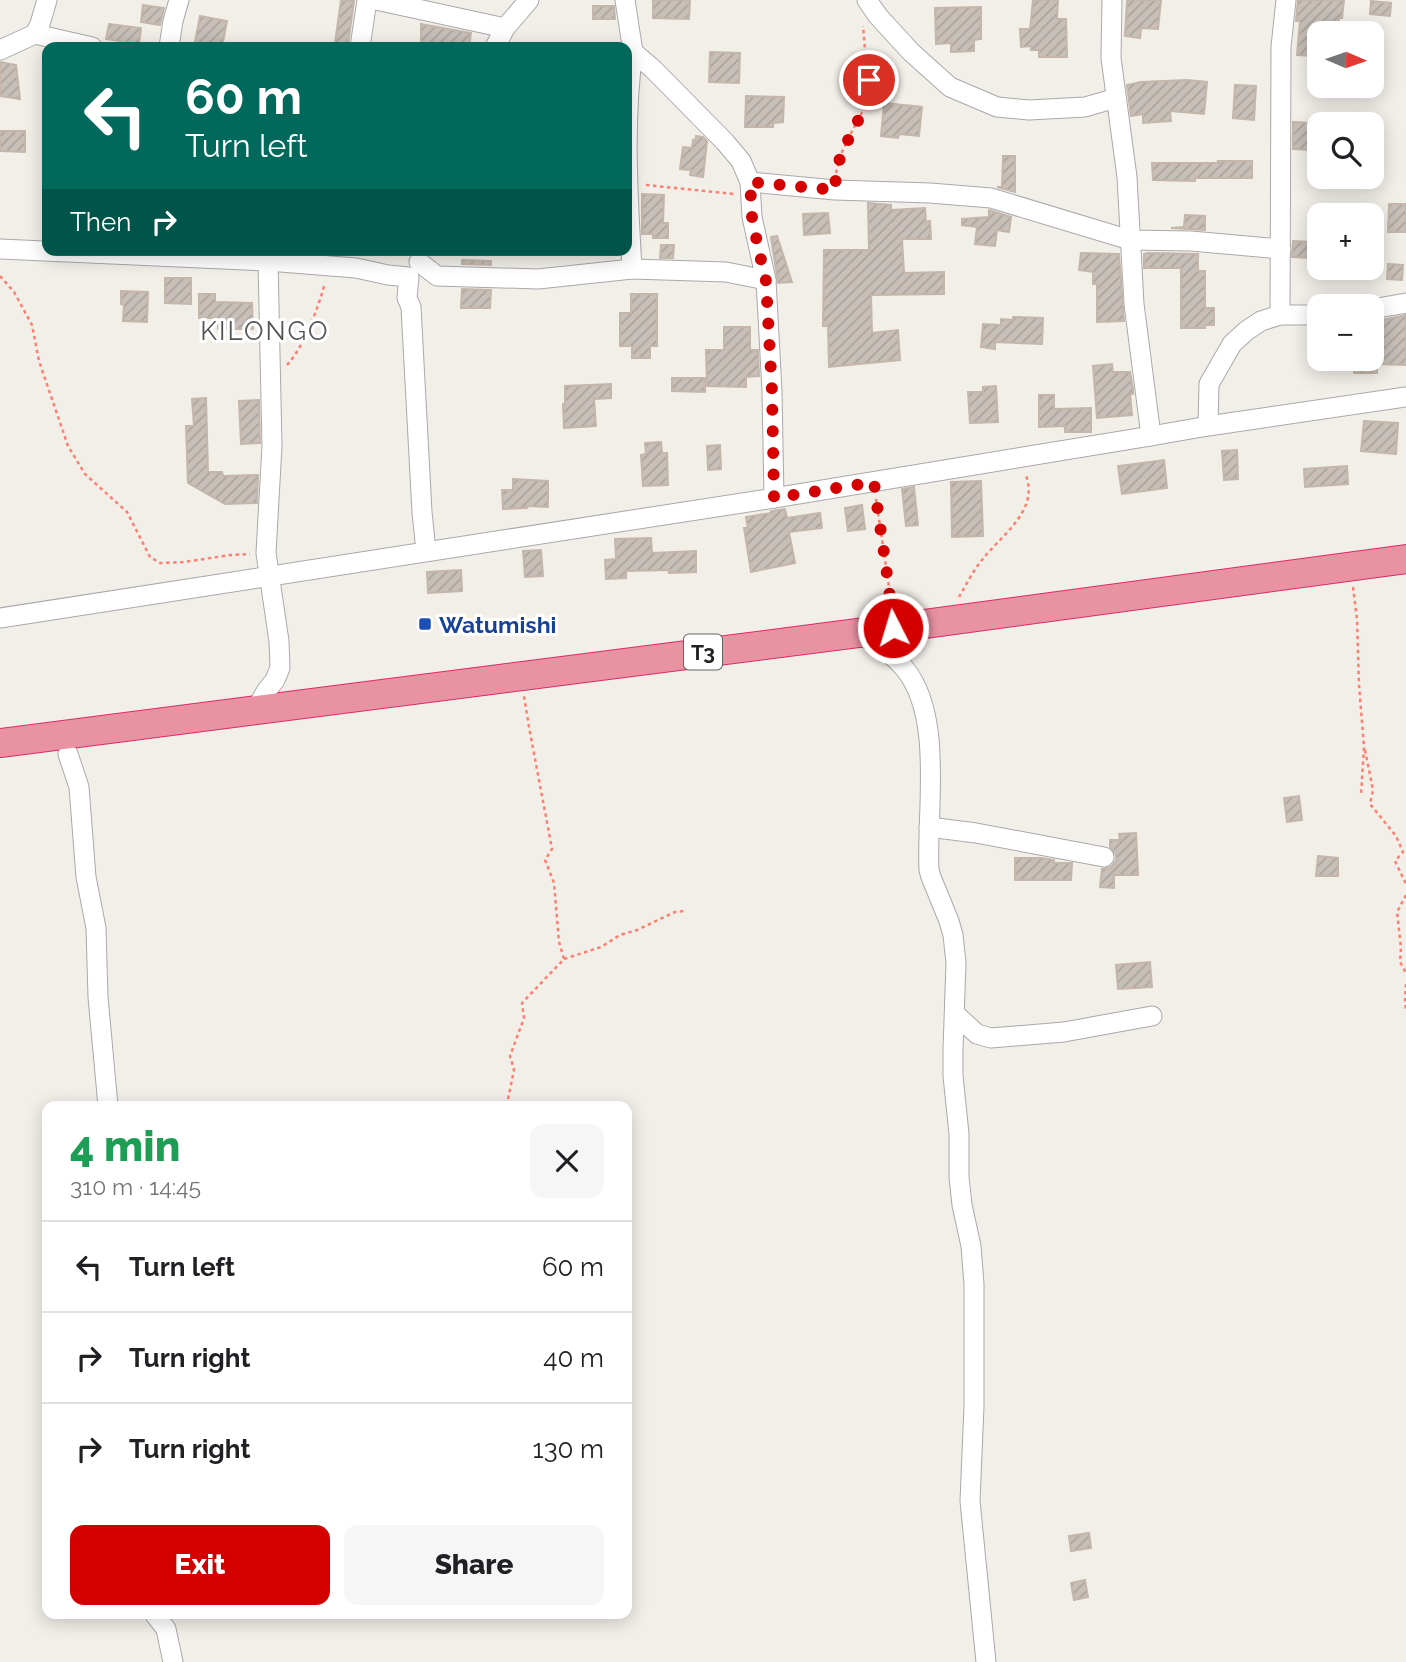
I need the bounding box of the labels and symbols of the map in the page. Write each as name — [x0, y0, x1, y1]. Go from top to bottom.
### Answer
north arrow — [1307, 21, 1384, 98]
pin — [839, 50, 899, 110]
district label: KILONGO — [200, 316, 330, 346]
position arrow — [856, 591, 930, 665]
place label: Watumishi — [439, 611, 556, 638]
marker: Watumishi — [417, 616, 433, 632]
road number: T3 — [684, 634, 722, 670]

